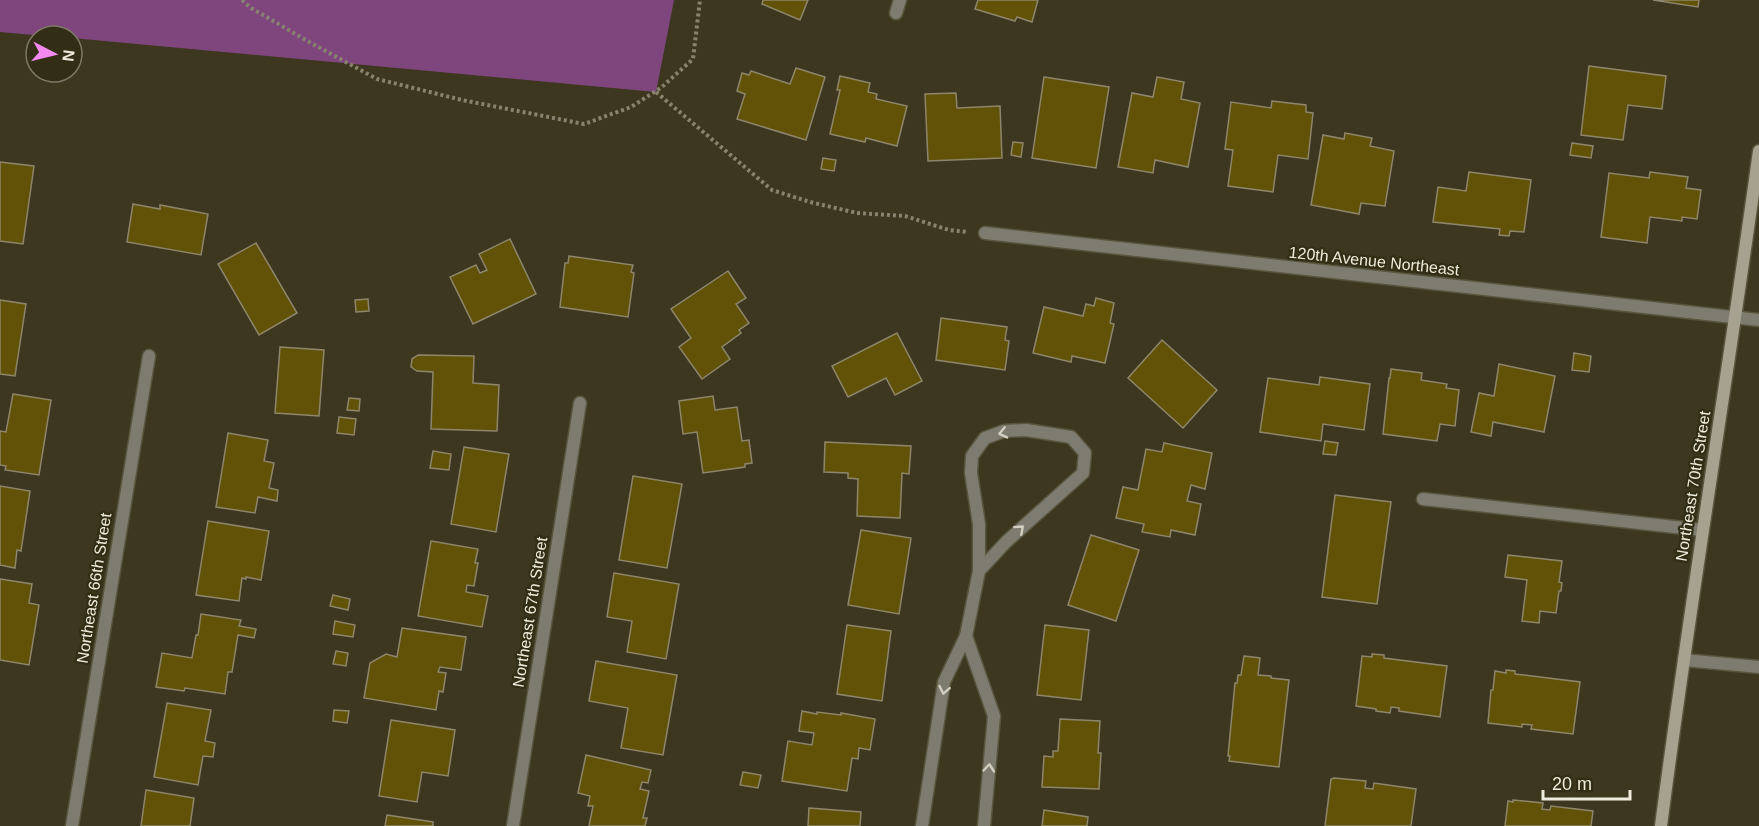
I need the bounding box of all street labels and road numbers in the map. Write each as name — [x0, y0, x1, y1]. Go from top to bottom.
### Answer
street label: 120th Avenue Northeast — [1288, 244, 1461, 278]
street label: Northeast 70th Street — [1673, 409, 1713, 562]
street label: Northeast 66th Street — [74, 511, 114, 664]
street label: Northeast 67th Street — [510, 535, 550, 688]

